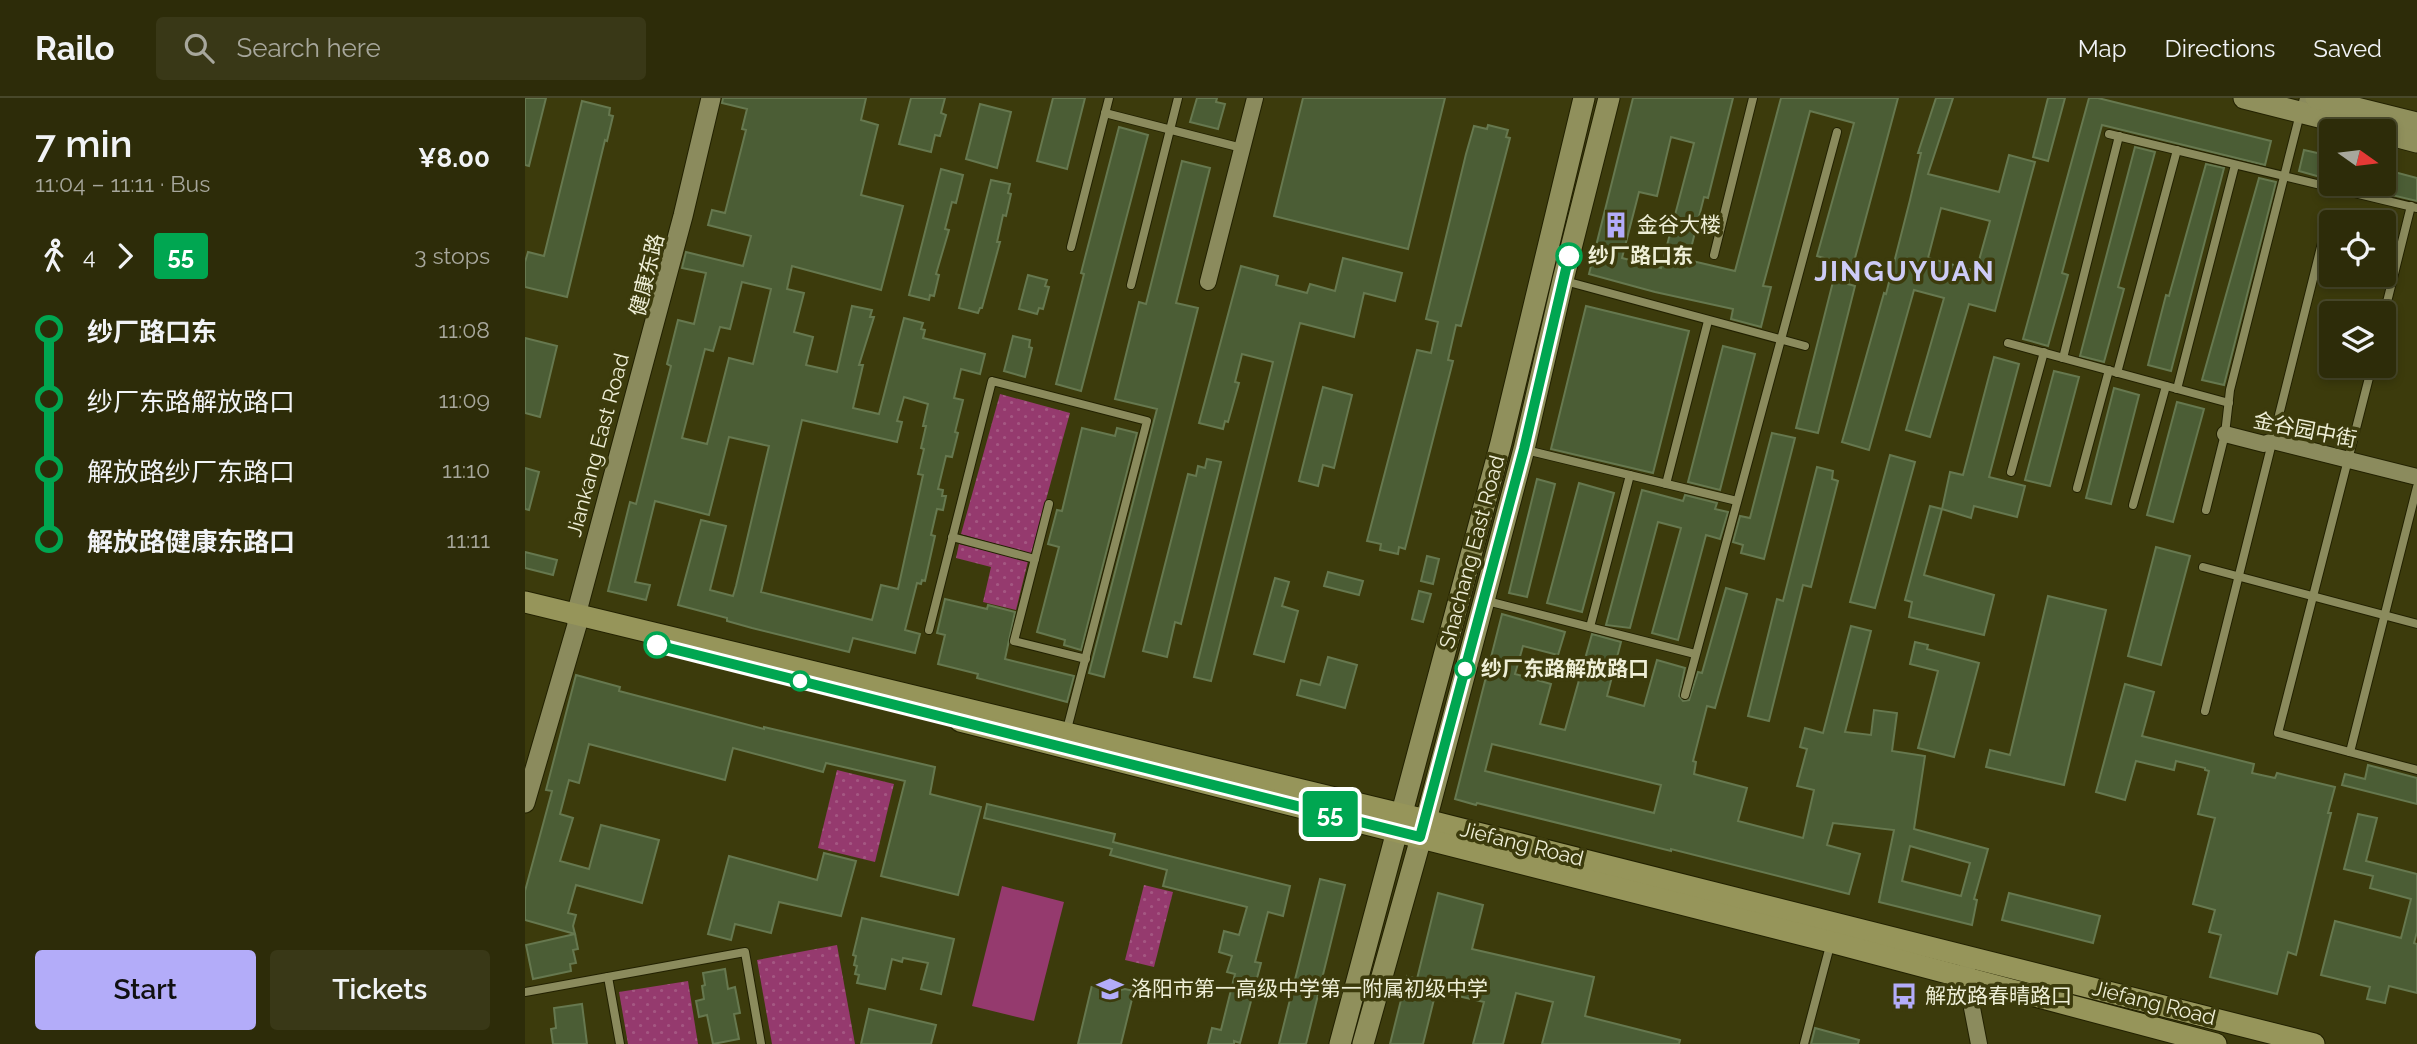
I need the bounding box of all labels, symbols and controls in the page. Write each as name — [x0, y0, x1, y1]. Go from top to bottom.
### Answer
search box — [156, 17, 646, 80]
text: Railo — [35, 29, 114, 68]
icon: search — [180, 29, 218, 67]
text: Search here — [236, 33, 381, 63]
text: Map — [2078, 34, 2127, 63]
text: Directions — [2165, 34, 2275, 63]
text: Saved — [2313, 34, 2382, 63]
north arrow — [2319, 119, 2396, 196]
map controls — [2319, 119, 2396, 378]
text: 7 min — [35, 121, 132, 166]
text: ¥8.00 — [418, 143, 490, 173]
text: 11:04 – 11:11 · Bus — [35, 170, 210, 197]
building icon: 金谷大楼 — [1601, 210, 1631, 240]
button: locate — [2319, 210, 2396, 287]
place label: 金谷大楼 — [1637, 212, 1721, 237]
street label: 健康东路 — [624, 231, 669, 319]
icon: walk — [35, 237, 73, 275]
icon: forward — [106, 237, 144, 275]
text: 55 — [168, 241, 194, 270]
text: 4 — [83, 242, 96, 269]
text: 3 stops — [414, 242, 490, 269]
marker: 纱厂路口东 — [1556, 243, 1582, 269]
place label: 纱厂路口东 — [1588, 243, 1693, 268]
district label: JINGUYUAN — [1814, 255, 1996, 288]
button: layers — [2319, 301, 2396, 378]
text: 11:08 — [438, 316, 490, 343]
text: 纱厂路口东 — [87, 317, 217, 347]
street label: Jiankang East Road — [561, 351, 634, 539]
text: 11:09 — [438, 386, 490, 413]
text: 纱厂东路解放路口 — [87, 387, 295, 417]
street label: 金谷园中街 — [2251, 407, 2359, 452]
street label: Shachang East Road — [1434, 452, 1509, 651]
text: 11:10 — [442, 456, 490, 483]
text: 解放路纱厂东路口 — [87, 457, 295, 487]
text: 11:11 — [446, 526, 490, 553]
text: 解放路健康东路口 — [87, 527, 295, 557]
unlabelled marker — [644, 632, 670, 658]
place label: 纱厂东路解放路口 — [1481, 656, 1649, 681]
marker: 纱厂东路解放路口 — [1455, 659, 1475, 679]
unlabelled marker — [790, 671, 810, 691]
line badge: 55 — [1299, 791, 1361, 837]
text: 55 — [1317, 799, 1343, 828]
street label: Jiefang Road — [1458, 816, 1586, 871]
button: Start — [35, 950, 256, 1030]
button: Tickets — [270, 950, 490, 1030]
school or university icon: 洛阳市第一高级中学第一附属初级中学 — [1095, 974, 1125, 1004]
street label: Jiefang Road — [2090, 975, 2218, 1030]
place label: 洛阳市第一高级中学第一附属初级中学 — [1131, 976, 1488, 1001]
bus stop icon: 解放路春晴路口 — [1889, 981, 1919, 1011]
place label: 解放路春晴路口 — [1925, 983, 2072, 1008]

